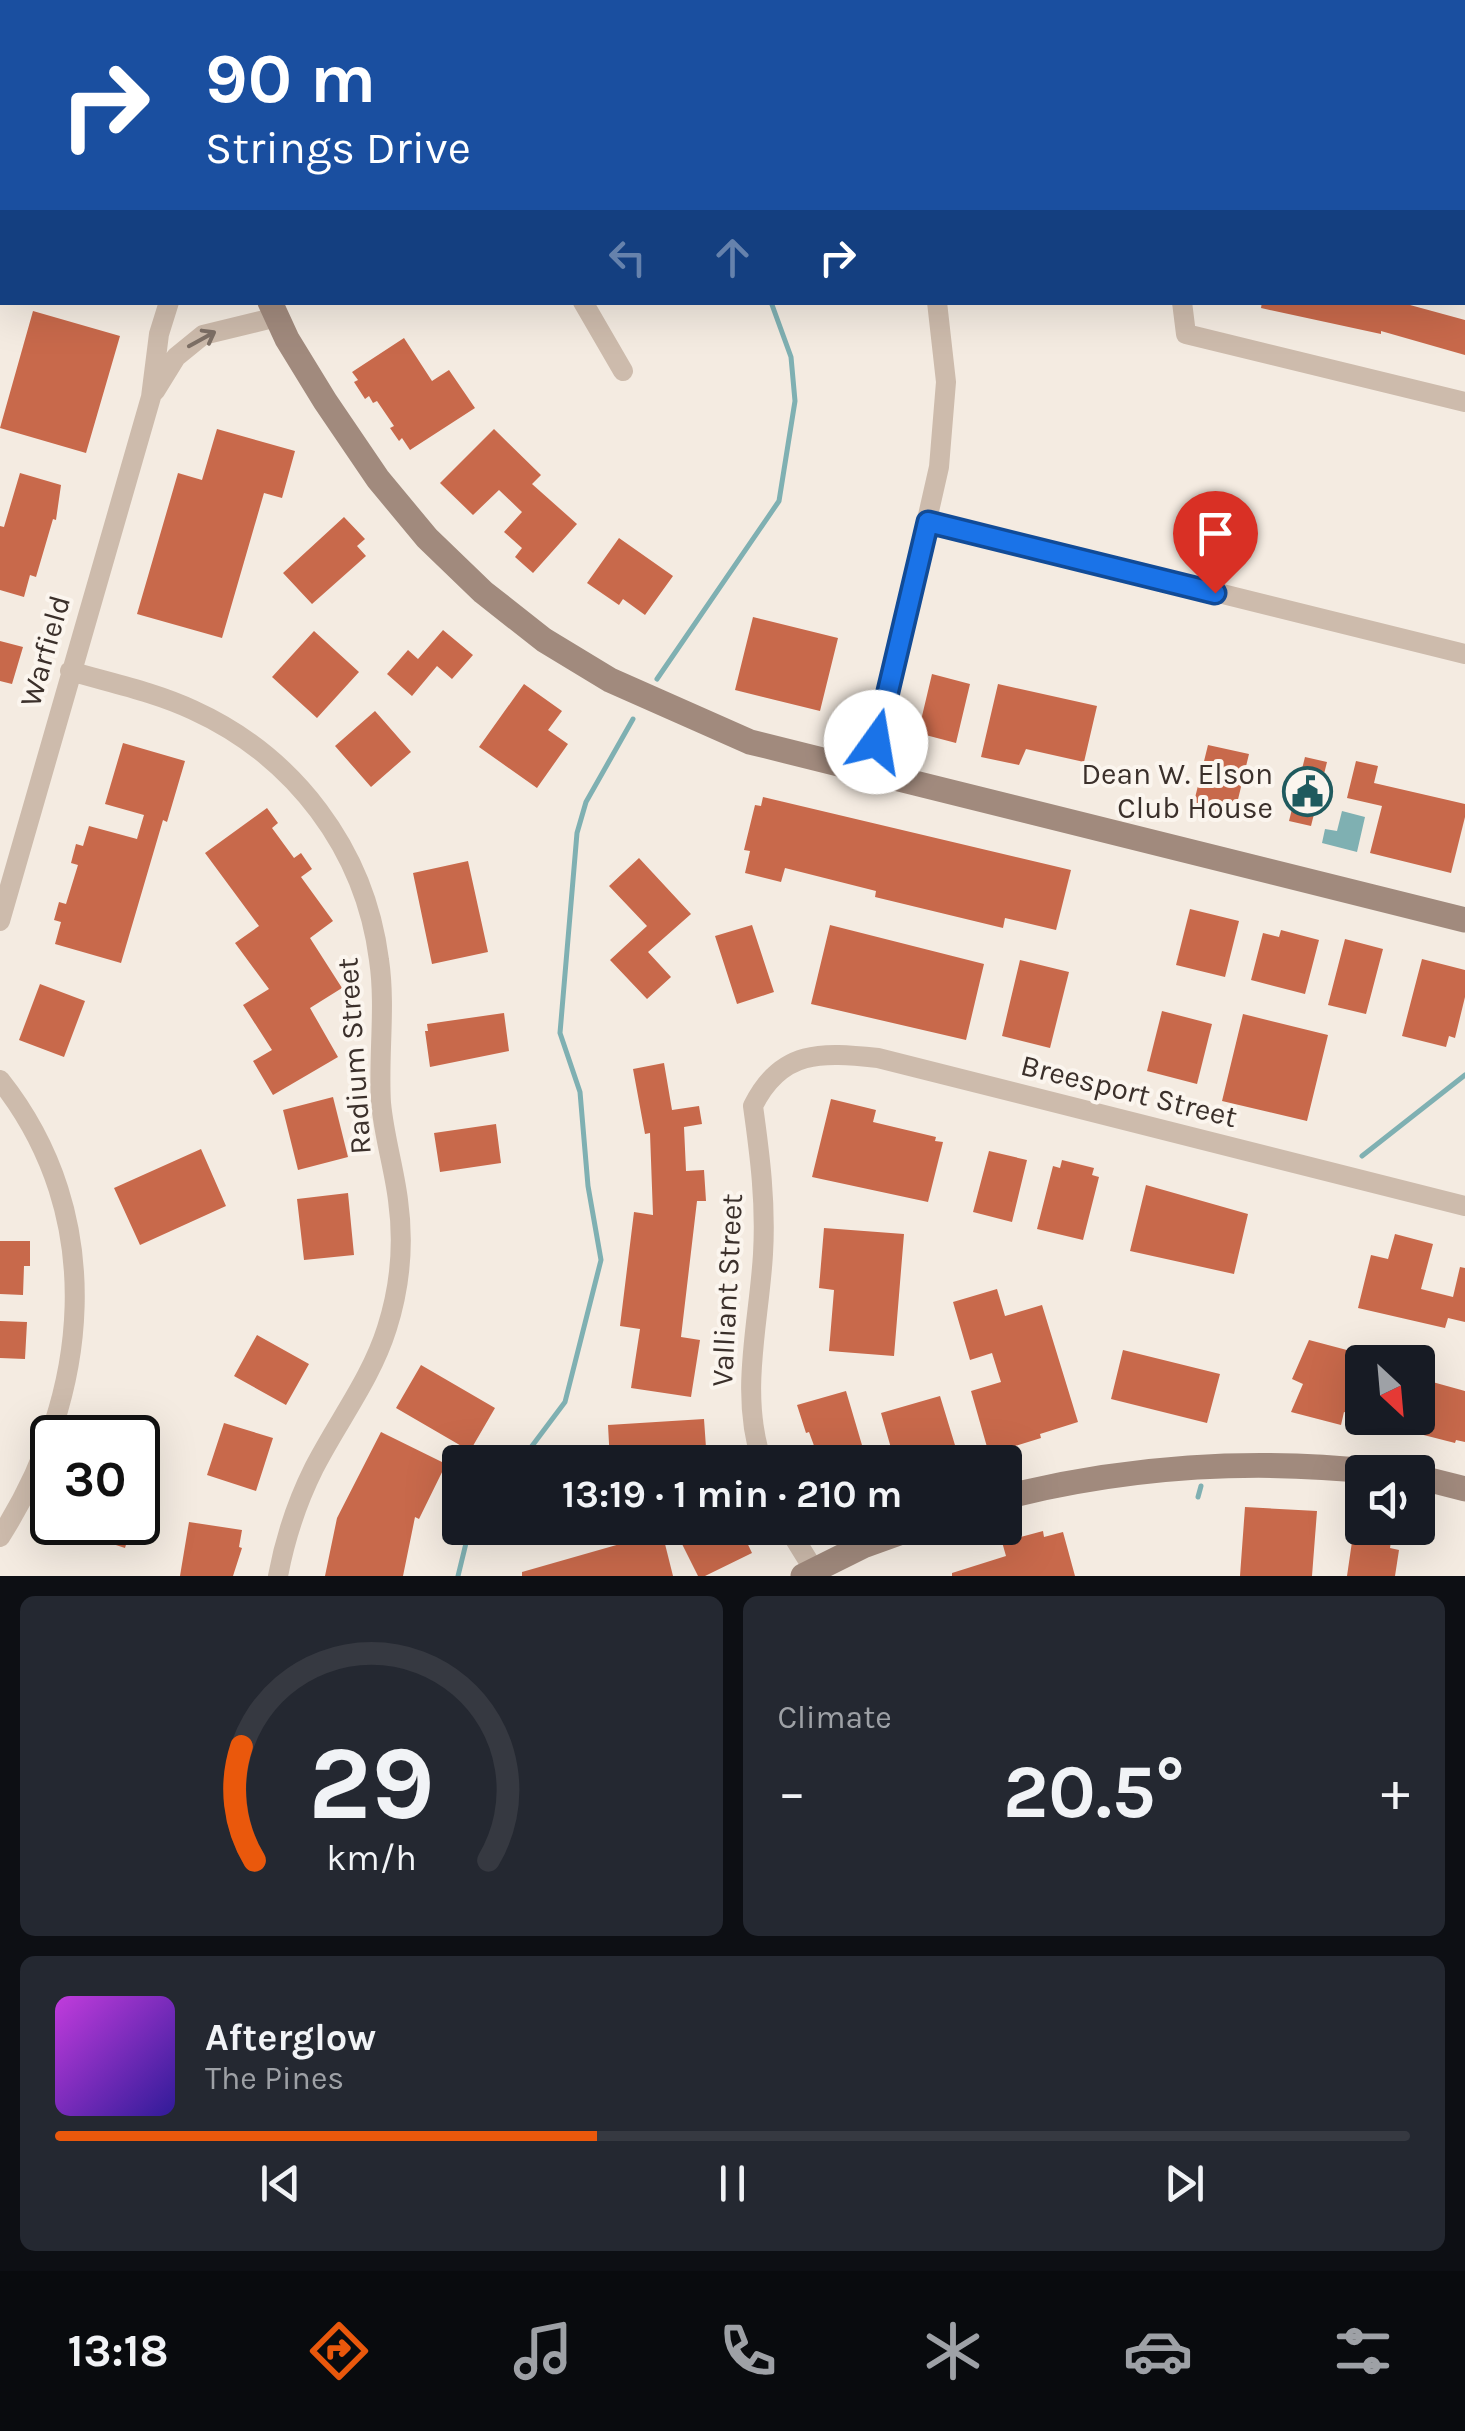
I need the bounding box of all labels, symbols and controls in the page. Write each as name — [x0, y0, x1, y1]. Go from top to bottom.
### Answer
text: 90 m — [205, 38, 376, 120]
icon: right — [40, 40, 170, 170]
text: Strings Drive — [205, 122, 471, 174]
icon: left — [600, 230, 655, 285]
icon: ahead — [705, 230, 760, 285]
icon: right — [810, 230, 865, 285]
one-way arrow — [187, 329, 216, 349]
pin — [1173, 491, 1258, 594]
icon: arrive — [1188, 506, 1243, 561]
street label: Warfield — [12, 591, 78, 711]
position arrow — [824, 690, 928, 794]
place label: Dean W. Elson Club House — [1081, 756, 1273, 826]
public building icon: Dean W. Elson Club House — [1282, 765, 1334, 817]
street label: Radium Street — [329, 956, 379, 1156]
street label: Breesport Street — [1017, 1047, 1241, 1135]
street label: Valliant Street — [704, 1192, 750, 1388]
north arrow — [1345, 1345, 1435, 1435]
map controls — [1345, 1345, 1435, 1545]
speed limit sign: 30 — [30, 1415, 160, 1545]
button: sound — [1345, 1455, 1435, 1545]
text: 13:19 · 1 min · 210 m — [562, 1472, 902, 1517]
text: Climate — [778, 1699, 892, 1736]
text: 29 — [308, 1723, 434, 1844]
text: 20.5° — [1003, 1748, 1185, 1836]
text: − — [778, 1760, 806, 1824]
text: + — [1381, 1760, 1410, 1824]
text: km/h — [326, 1837, 417, 1879]
text: Afterglow — [205, 2015, 376, 2060]
text: The Pines — [205, 2060, 344, 2097]
icon: previous — [253, 2156, 308, 2211]
icon: pause — [705, 2156, 760, 2211]
icon: next — [1157, 2156, 1212, 2211]
icon: directions — [304, 2316, 374, 2386]
icon: music — [508, 2316, 578, 2386]
icon: phone — [713, 2316, 783, 2386]
icon: climate — [918, 2316, 988, 2386]
icon: car — [1123, 2316, 1193, 2386]
icon: filters — [1328, 2316, 1398, 2386]
text: 13:18 — [67, 2325, 169, 2377]

